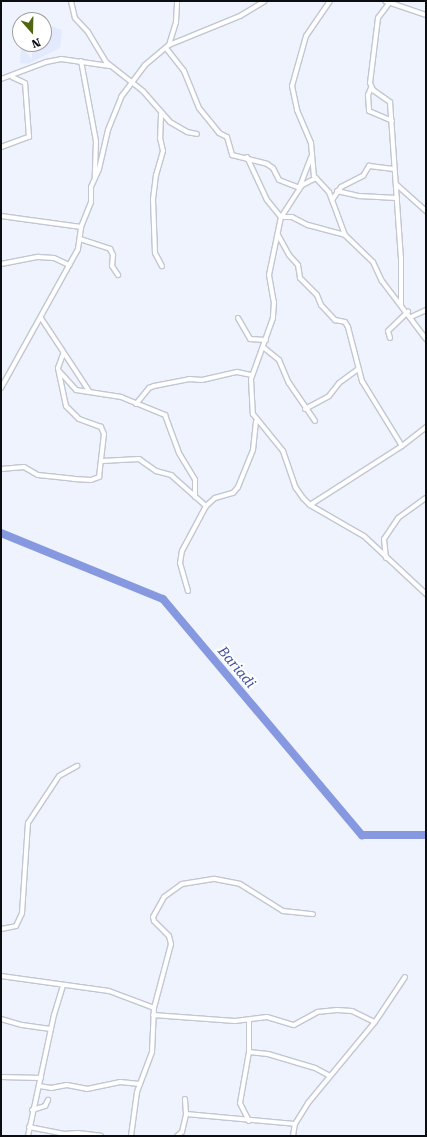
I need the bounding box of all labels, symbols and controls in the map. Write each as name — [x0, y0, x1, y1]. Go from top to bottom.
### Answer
north arrow — [12, 12, 52, 52]
text: N — [30, 35, 42, 50]
water label: Bariadi — [215, 643, 259, 691]

